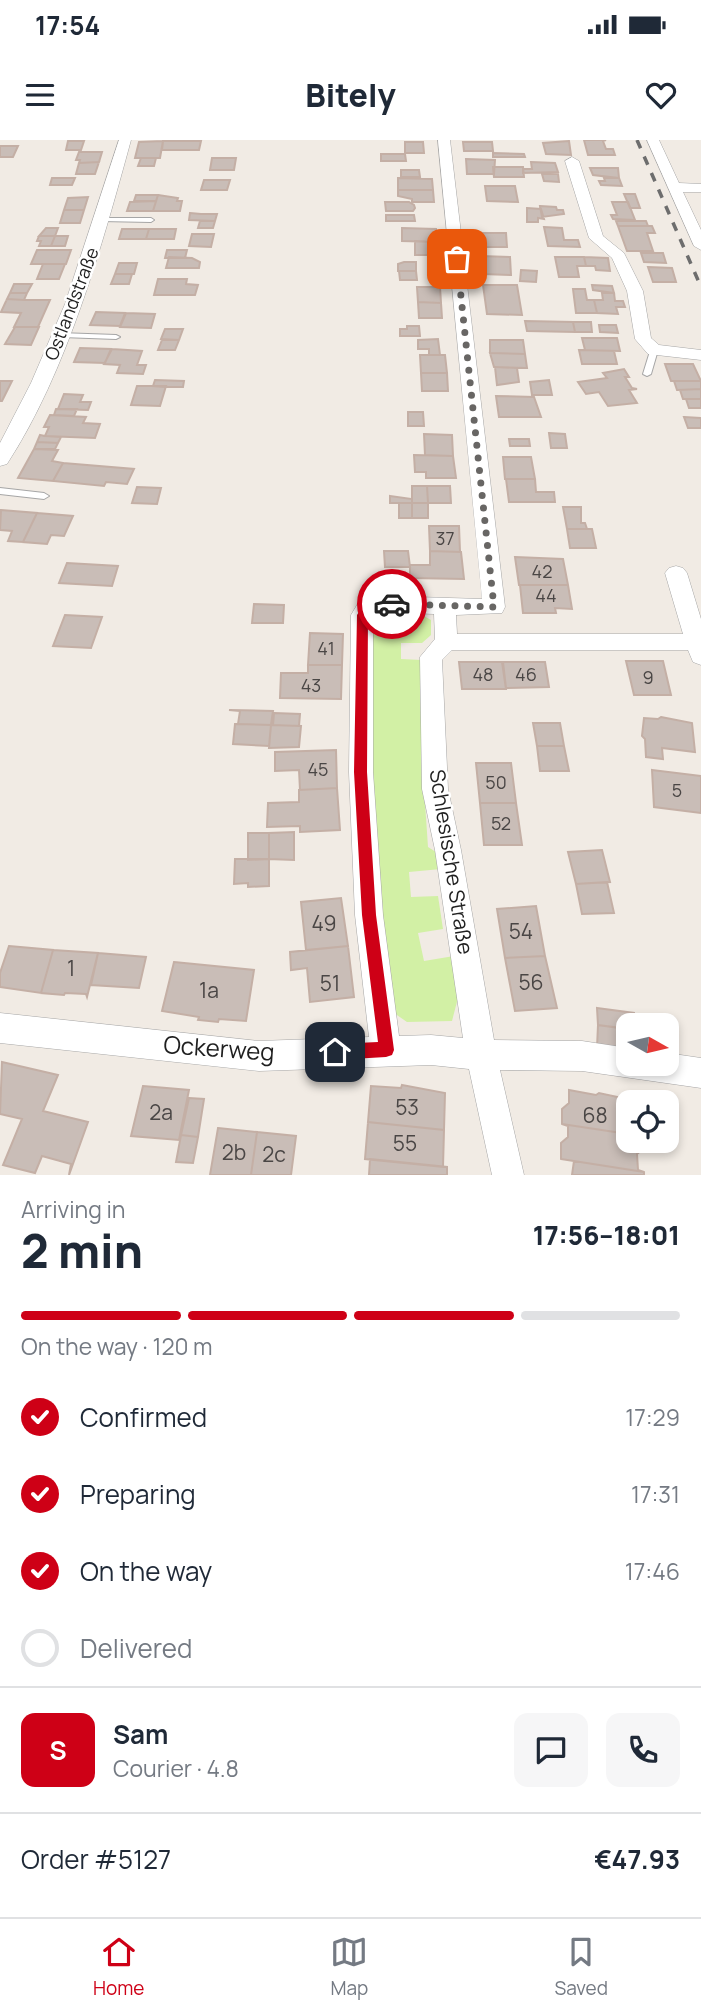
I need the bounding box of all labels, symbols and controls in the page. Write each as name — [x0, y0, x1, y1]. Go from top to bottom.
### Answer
text: 17:54 — [35, 7, 100, 43]
text: Bitely — [305, 73, 396, 117]
icon: menu — [21, 76, 59, 114]
icon: heart — [642, 76, 680, 114]
pin — [427, 229, 487, 289]
icon: bag — [438, 240, 476, 278]
street label: Ostlandstraße — [38, 244, 104, 364]
house number: 37 — [436, 526, 455, 550]
house number: 42 — [532, 559, 552, 583]
courier — [357, 569, 427, 639]
house number: 44 — [535, 583, 557, 607]
icon: car — [373, 585, 411, 623]
house number: 41 — [317, 636, 335, 660]
house number: 48 — [472, 662, 494, 686]
house number: 46 — [515, 662, 537, 686]
house number: 9 — [642, 665, 654, 689]
house number: 43 — [301, 673, 321, 697]
house number: 45 — [307, 757, 329, 781]
street label: Schlesische Straße — [424, 767, 480, 956]
house number: 50 — [485, 770, 507, 794]
house number: 5 — [672, 778, 682, 802]
house number: 52 — [491, 811, 511, 835]
house number: 49 — [311, 909, 337, 937]
house number: 54 — [509, 917, 533, 945]
house number: 1 — [67, 954, 75, 982]
house number: 56 — [518, 968, 544, 996]
house number: 51 — [320, 969, 340, 997]
house number: 1a — [199, 976, 219, 1004]
north arrow — [616, 1013, 679, 1076]
map controls — [616, 1013, 679, 1153]
pin — [305, 1022, 365, 1082]
street label: Ockerweg — [163, 1027, 276, 1068]
icon: home — [316, 1033, 354, 1071]
button: locate — [616, 1090, 679, 1153]
house number: 53 — [395, 1093, 419, 1121]
house number: 2a — [149, 1098, 173, 1126]
house number: 68 — [582, 1101, 608, 1129]
house number: 55 — [393, 1129, 417, 1157]
house number: 2b — [222, 1138, 246, 1166]
house number: 2c — [262, 1140, 286, 1168]
text: Arriving in — [21, 1193, 126, 1225]
text: 17:56–18:01 — [533, 1217, 680, 1253]
text: 2 min — [21, 1219, 143, 1282]
text: On the way · 120 m — [21, 1330, 213, 1362]
icon: check — [21, 1398, 59, 1436]
text: Confirmed — [80, 1399, 207, 1435]
text: 17:29 — [625, 1401, 680, 1433]
icon: check — [21, 1475, 59, 1513]
text: Preparing — [80, 1476, 196, 1512]
text: 17:31 — [631, 1478, 680, 1510]
icon: check — [21, 1552, 59, 1590]
text: On the way — [80, 1553, 212, 1589]
text: 17:46 — [625, 1555, 680, 1587]
text: Delivered — [80, 1630, 192, 1666]
button: chat — [514, 1713, 588, 1787]
button: phone — [606, 1713, 680, 1787]
text: Sam — [113, 1716, 168, 1752]
text: S — [49, 1732, 67, 1768]
text: Courier · 4.8 — [113, 1752, 239, 1784]
text: Order #5127 — [21, 1841, 171, 1877]
text: €47.93 — [594, 1841, 680, 1877]
tab: Home — [93, 1933, 144, 2001]
tab: Map — [330, 1933, 368, 2001]
tab: Saved — [554, 1933, 608, 2001]

